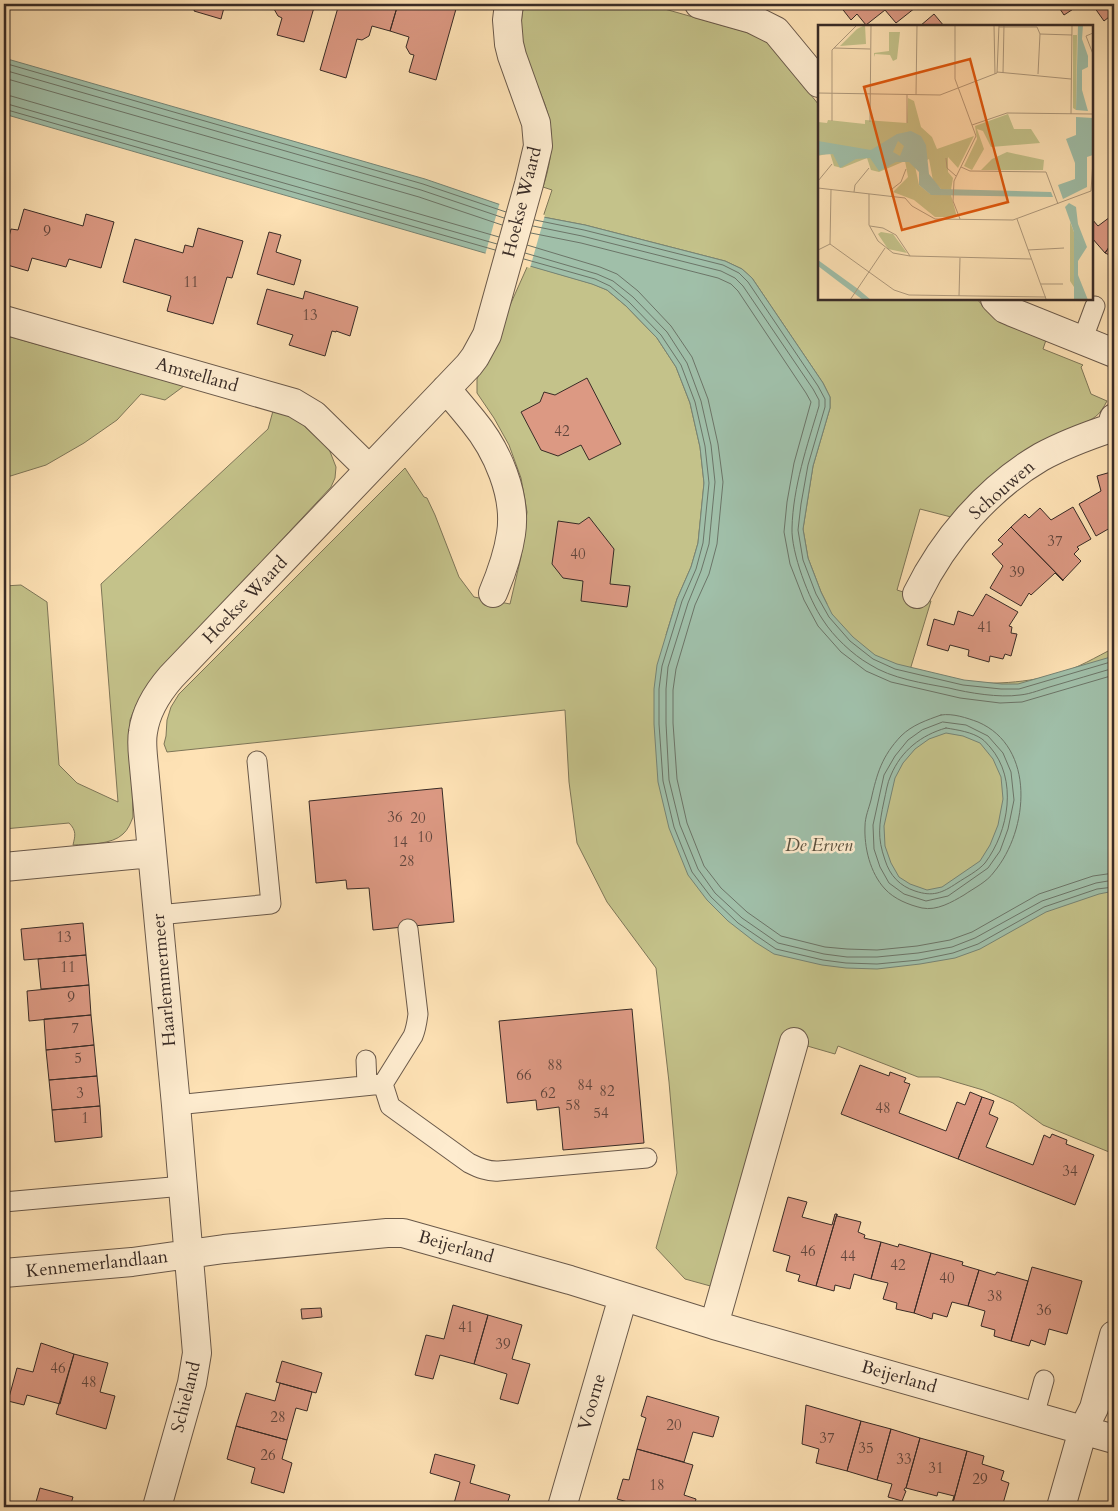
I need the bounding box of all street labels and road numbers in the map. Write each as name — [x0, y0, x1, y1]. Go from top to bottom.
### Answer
street label: Hoekse Waard — [496, 144, 548, 260]
street label: Amstelland — [153, 351, 242, 399]
street label: Schouwen — [964, 454, 1041, 526]
street label: Hoekse Waard — [197, 550, 294, 649]
street label: Haarlemmermeer — [146, 912, 182, 1047]
street label: Beijerland — [415, 1224, 497, 1270]
street label: Kennemerlandlaan — [25, 1244, 170, 1284]
street label: Beijerland — [858, 1354, 940, 1400]
street label: Schieland — [165, 1358, 207, 1435]
street label: Voorne — [572, 1371, 612, 1433]

